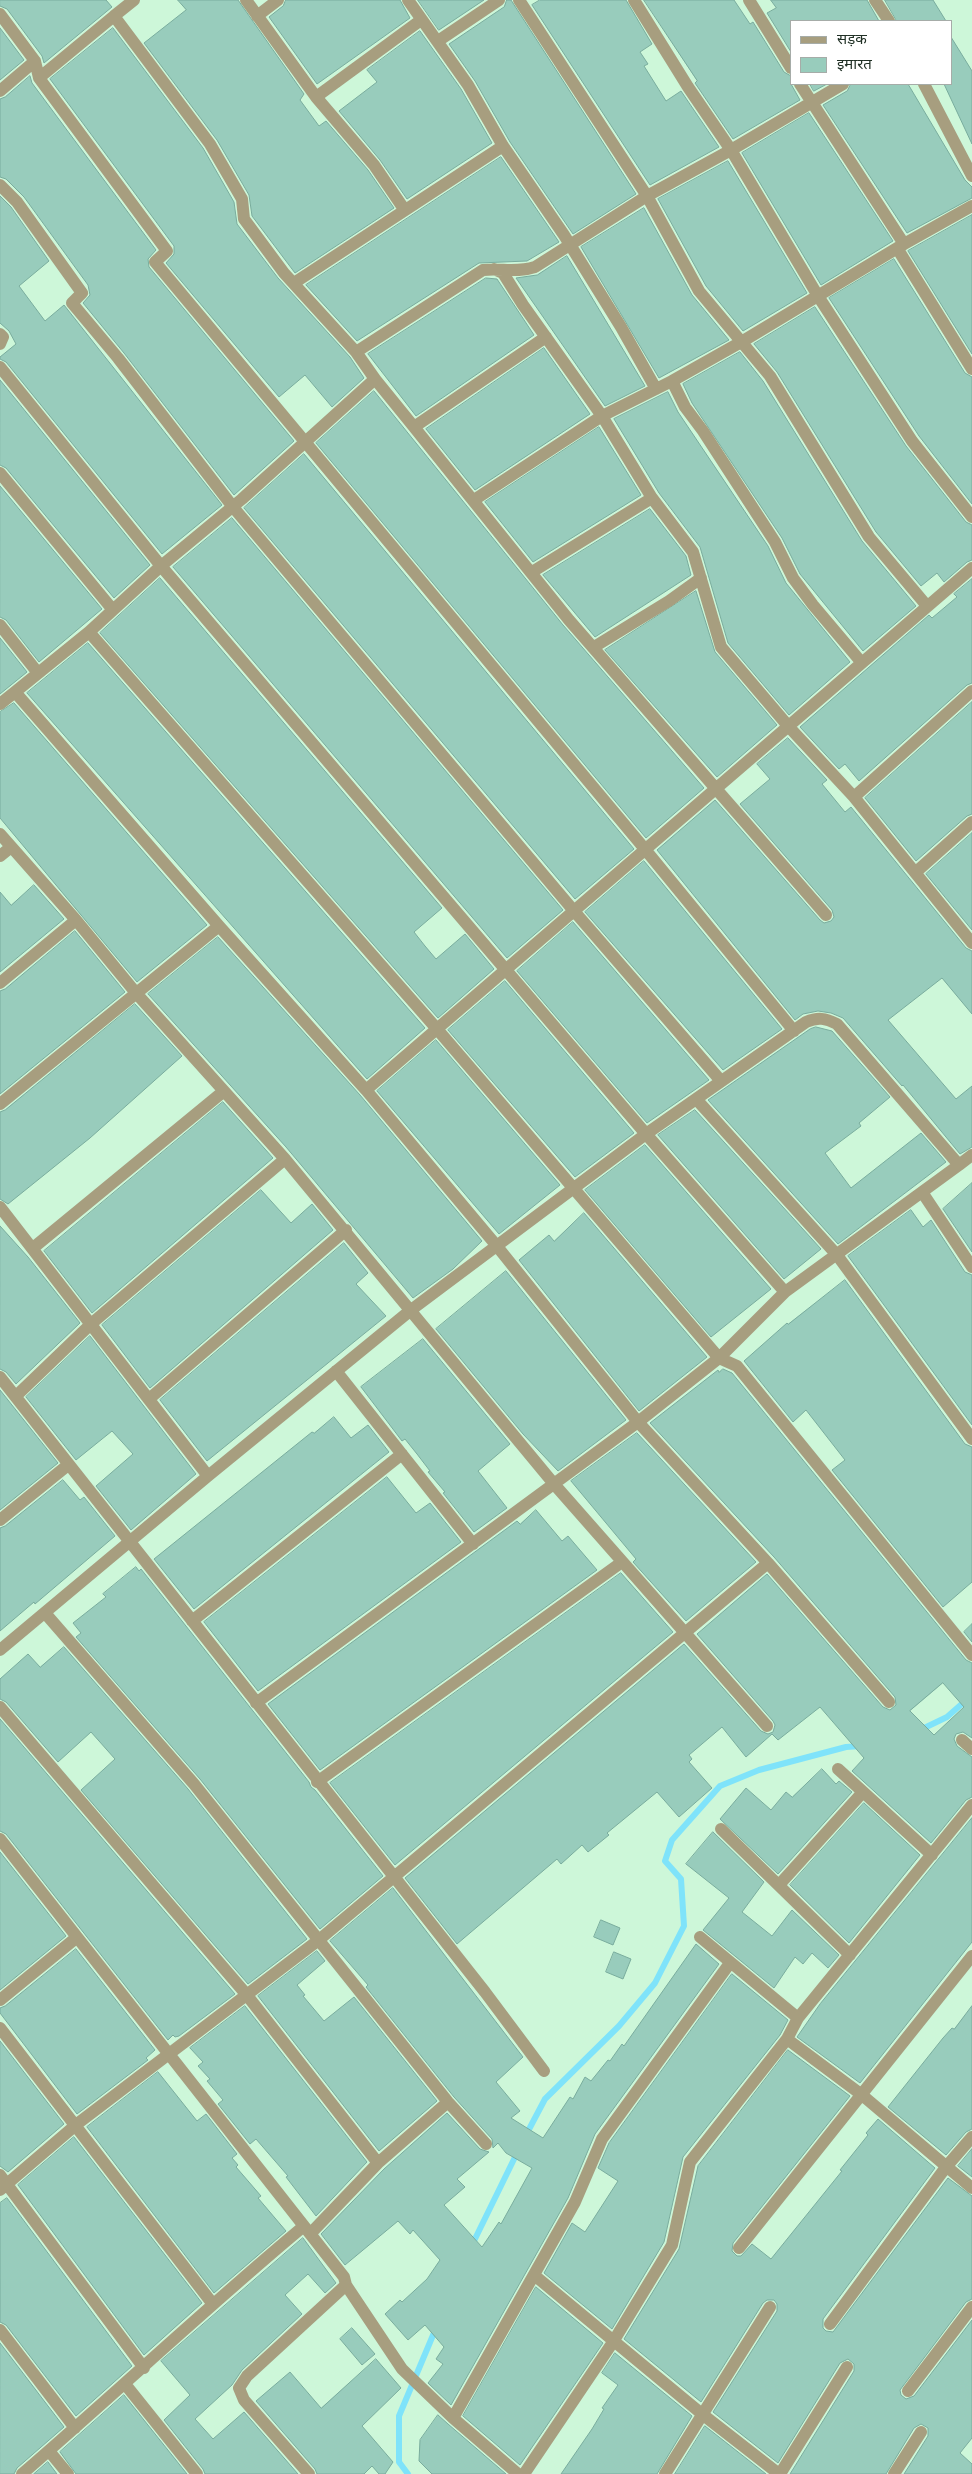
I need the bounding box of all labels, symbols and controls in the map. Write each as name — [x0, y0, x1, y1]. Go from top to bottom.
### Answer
legend — [790, 20, 952, 85]
text: सड़क — [837, 30, 867, 48]
text: इमारत — [837, 55, 872, 73]

